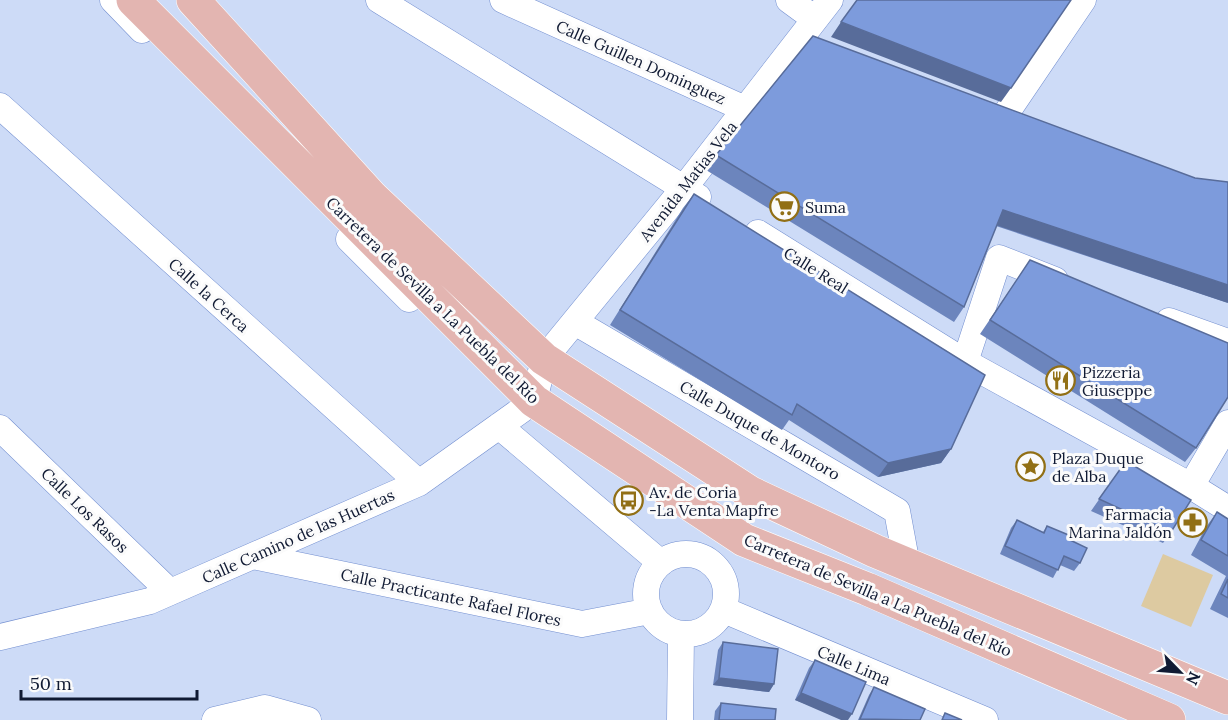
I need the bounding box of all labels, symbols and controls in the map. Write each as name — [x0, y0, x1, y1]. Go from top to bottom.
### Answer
street label: Calle Guillen Dominguez — [553, 16, 729, 108]
street label: Avenida Matias Vela — [634, 117, 741, 246]
supermarket icon: Suma — [768, 191, 800, 223]
street label: Carretera de Sevilla a La Puebla del Río — [322, 192, 544, 408]
place label: Suma — [805, 197, 846, 217]
street label: Calle Real — [780, 242, 852, 298]
street label: Calle la Cerca — [165, 254, 253, 336]
place label: Pizzeria Giuseppe — [1082, 362, 1152, 400]
restaurant icon: Pizzeria Giuseppe — [1045, 365, 1077, 397]
street label: Calle Duque de Montoro — [676, 376, 844, 484]
place label: Plaza Duque de Alba — [1052, 448, 1144, 486]
place icon: Plaza Duque de Alba — [1015, 451, 1047, 483]
street label: Calle Los Rasos — [37, 463, 133, 557]
place label: Av. de Coria -La Venta Mapfre — [648, 482, 779, 520]
street label: Calle Camino de las Huertas — [199, 484, 397, 588]
bus stop icon: Av. de Coria -La Venta Mapfre — [612, 485, 644, 517]
place label: Farmacia Marina Jaldón — [1068, 504, 1172, 542]
pharmacy icon: Farmacia Marina Jaldón — [1177, 507, 1209, 539]
street label: Carretera de Sevilla a La Puebla del Río — [741, 529, 1015, 661]
street label: Calle Practicante Rafael Flores — [339, 564, 563, 630]
street label: Calle Lima — [815, 641, 893, 689]
north arrow — [1150, 642, 1210, 702]
scale bar — [21, 663, 196, 701]
text: N — [1182, 669, 1205, 688]
text: 50 m — [30, 672, 72, 695]

